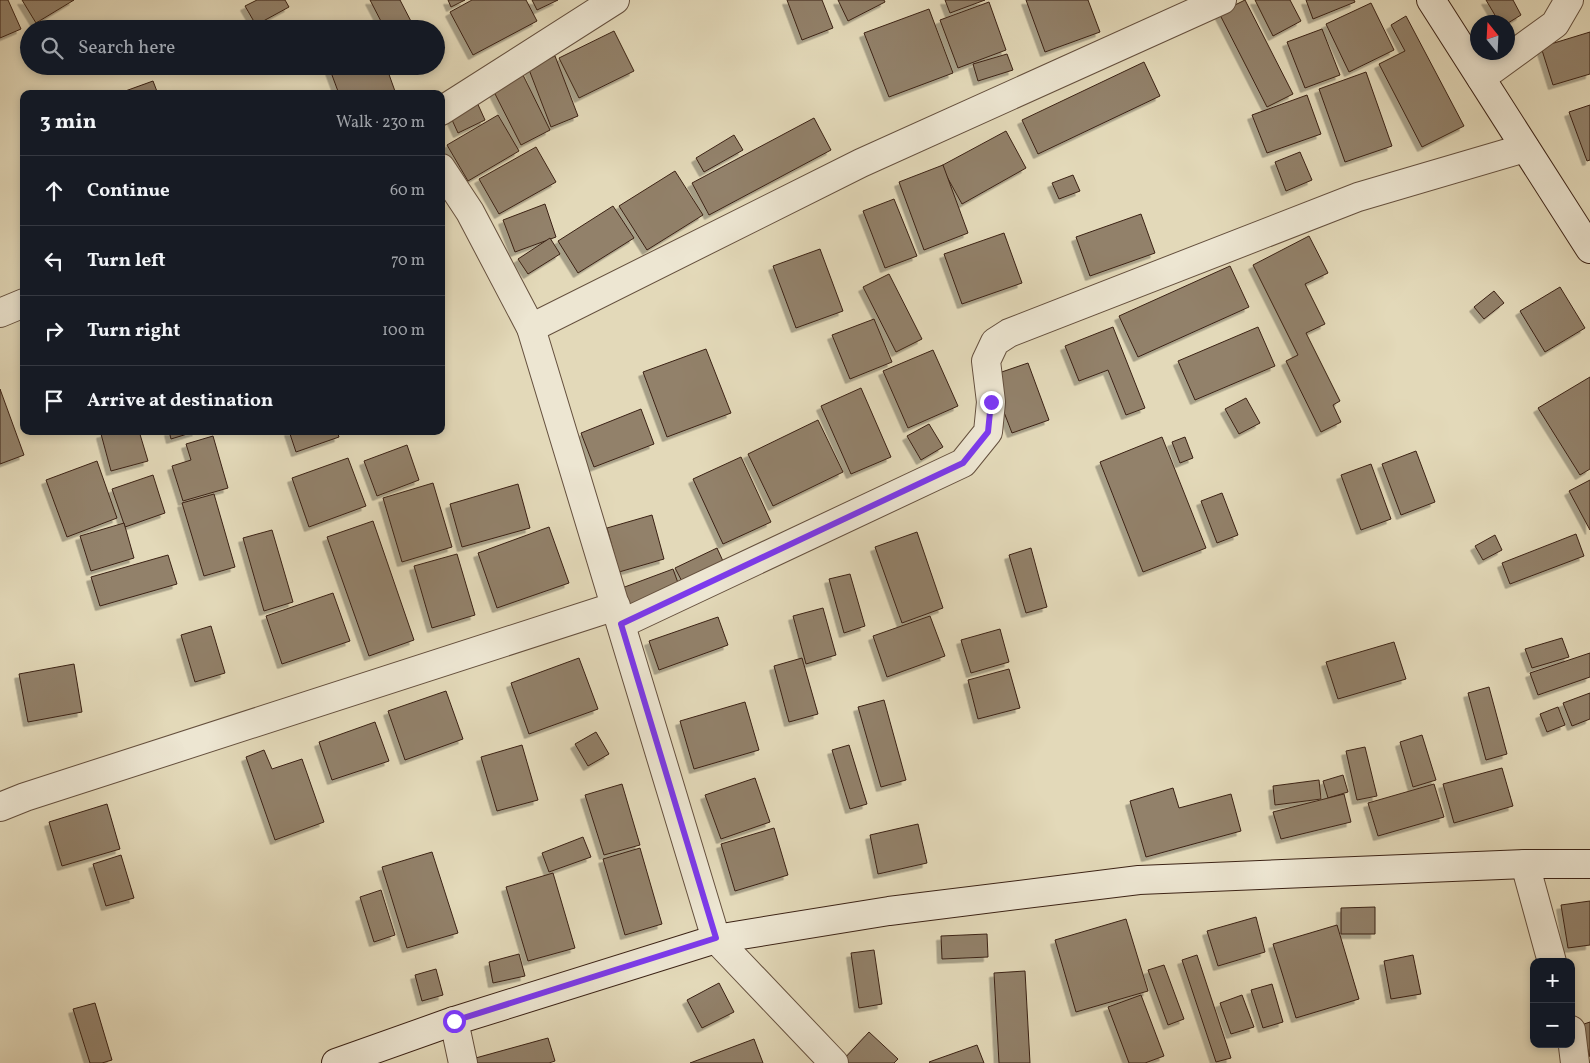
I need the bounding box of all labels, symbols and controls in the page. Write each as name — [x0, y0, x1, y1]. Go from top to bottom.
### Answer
north arrow — [1470, 15, 1515, 60]
search box — [20, 20, 445, 75]
icon: search — [38, 34, 66, 62]
text: Search here — [78, 35, 175, 61]
text: 3 min — [40, 108, 96, 137]
text: Walk · 230 m — [336, 112, 425, 134]
icon: ahead — [40, 177, 68, 205]
text: Continue — [87, 178, 170, 204]
text: 60 m — [390, 180, 425, 202]
icon: left — [40, 247, 68, 275]
text: Turn left — [87, 248, 166, 274]
text: 70 m — [391, 250, 425, 272]
icon: right — [40, 317, 68, 345]
text: Turn right — [87, 318, 180, 344]
text: 100 m — [382, 320, 425, 342]
icon: arrive — [40, 387, 68, 415]
text: Arrive at destination — [87, 388, 273, 414]
route end — [980, 391, 1003, 414]
map controls — [1530, 958, 1575, 1048]
button: + — [1530, 958, 1575, 1003]
button: − — [1530, 1003, 1575, 1048]
route start — [443, 1010, 466, 1033]

